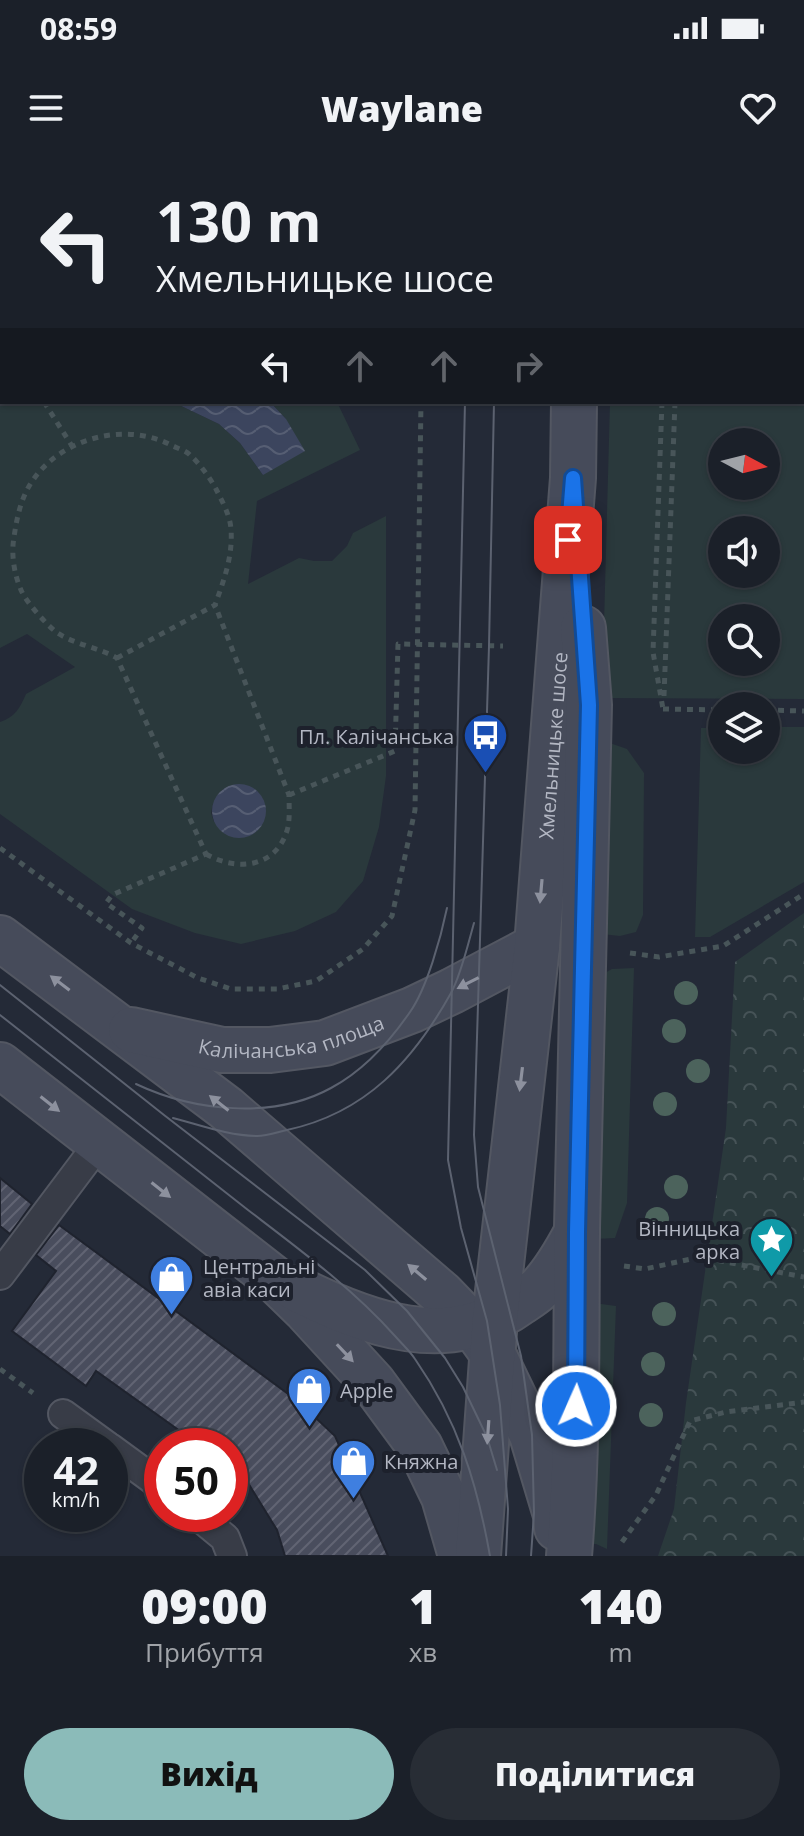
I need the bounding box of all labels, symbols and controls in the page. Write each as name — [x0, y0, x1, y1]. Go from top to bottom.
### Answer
text: 08:59 — [40, 8, 117, 49]
text: Waylane — [321, 84, 483, 133]
icon: menu — [24, 86, 68, 130]
icon: heart — [736, 86, 780, 130]
text: 130 m — [156, 182, 322, 258]
icon: left — [24, 192, 128, 296]
text: Хмельницьке шосе — [156, 254, 494, 303]
icon: left — [254, 344, 298, 388]
icon: ahead — [338, 344, 382, 388]
icon: ahead — [422, 344, 466, 388]
icon: right — [506, 344, 550, 388]
north arrow — [708, 428, 780, 500]
map controls — [708, 428, 780, 764]
pin — [534, 506, 602, 574]
button: sound — [708, 516, 780, 588]
icon: arrive — [546, 518, 590, 562]
button: search — [708, 604, 780, 676]
street label: Хмельницьке шосе — [532, 651, 573, 840]
button: layers — [708, 692, 780, 764]
bus stop icon: Пл. Калічанська — [461, 712, 509, 775]
place label: Пл. Калічанська — [299, 723, 454, 750]
one-way arrow — [534, 879, 547, 904]
one-way arrow — [50, 975, 70, 991]
one-way arrow — [456, 976, 479, 989]
street label: Калічанська площа — [196, 1008, 388, 1064]
one-way arrow — [515, 1067, 528, 1092]
one-way arrow — [40, 1095, 60, 1111]
one-way arrow — [209, 1095, 229, 1112]
one-way arrow — [151, 1182, 171, 1198]
place label: Вінницька арка — [638, 1215, 740, 1265]
place icon: Вінницька арка — [747, 1215, 795, 1278]
place label: Центральні авіа каси — [203, 1253, 315, 1303]
shop icon: Центральні авіа каси — [148, 1254, 196, 1317]
one-way arrow — [407, 1264, 427, 1281]
one-way arrow — [335, 1344, 353, 1363]
position arrow — [534, 1364, 618, 1448]
shop icon: Apple — [285, 1366, 333, 1429]
place label: Apple — [340, 1377, 393, 1404]
one-way arrow — [481, 1420, 494, 1445]
speed limit sign: 50 — [144, 1428, 248, 1532]
shop icon: Княжна — [329, 1437, 377, 1500]
text: 42 — [53, 1442, 99, 1497]
place label: Княжна — [384, 1448, 458, 1475]
text: km/h — [52, 1486, 100, 1513]
text: 09:00 — [141, 1573, 268, 1638]
text: 1 — [409, 1573, 437, 1638]
text: 140 — [578, 1573, 663, 1638]
text: Прибуття — [145, 1634, 264, 1670]
text: хв — [409, 1634, 437, 1670]
text: m — [609, 1634, 633, 1670]
button: Вихід — [24, 1728, 394, 1820]
button: Поділитися — [410, 1728, 780, 1820]

